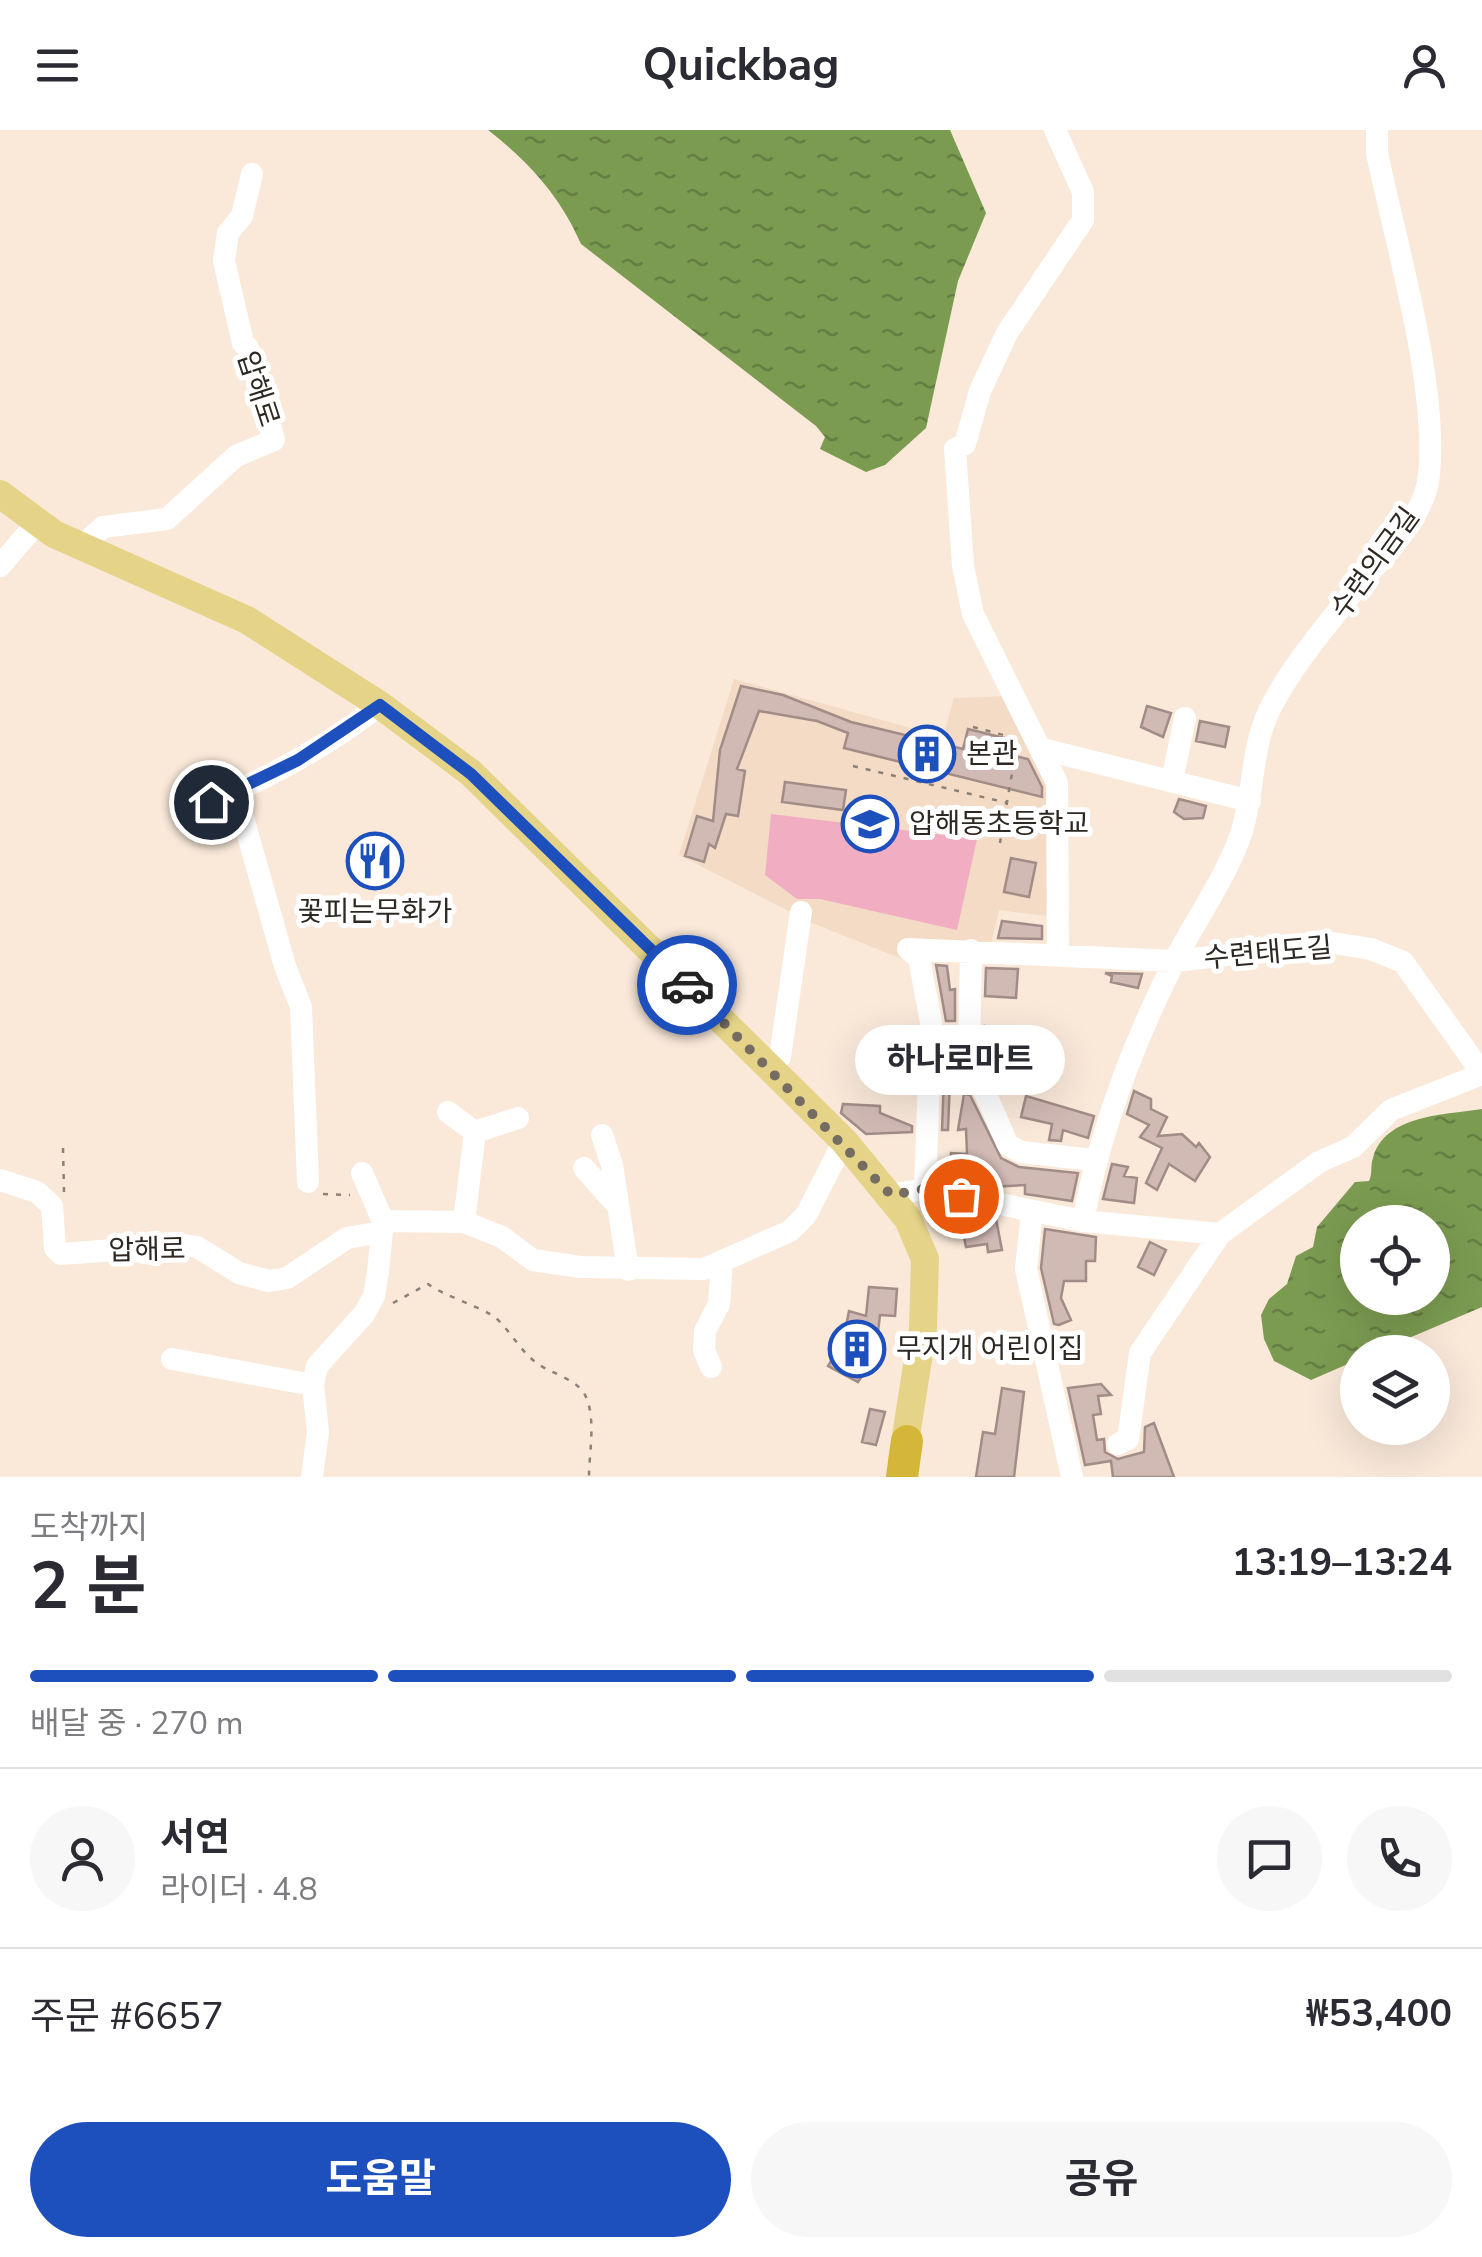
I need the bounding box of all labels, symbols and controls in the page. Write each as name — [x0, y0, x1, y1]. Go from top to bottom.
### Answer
text: Quickbag — [642, 35, 840, 96]
icon: menu — [30, 38, 85, 93]
icon: person — [1397, 38, 1452, 93]
street label: 압해로 — [228, 346, 288, 432]
street label: 수련의금길 — [1322, 500, 1428, 626]
building icon: 본관 — [897, 724, 957, 784]
place label: 본관 — [966, 735, 1018, 773]
pin — [169, 760, 254, 845]
icon: home — [184, 775, 239, 830]
school or university icon: 압해동초등학교 — [840, 794, 900, 854]
place label: 압해동초등학교 — [909, 805, 1089, 843]
restaurant icon: 꽃피는무화가 — [345, 831, 405, 891]
place label: 꽃피는무화가 — [298, 893, 452, 931]
street label: 수련태도길 — [1202, 928, 1334, 978]
courier — [637, 935, 737, 1035]
icon: car — [660, 958, 715, 1013]
callout: 하나로마트 — [856, 1026, 1066, 1096]
text: 하나로마트 — [886, 1038, 1034, 1081]
pin — [919, 1154, 1004, 1239]
icon: bag — [934, 1169, 989, 1224]
map controls — [1340, 1205, 1450, 1445]
button: locate — [1340, 1205, 1450, 1315]
street label: 압해로 — [108, 1230, 186, 1270]
building icon: 무지개 어린이집 — [827, 1319, 887, 1379]
place label: 무지개 어린이집 — [896, 1330, 1084, 1368]
button: layers — [1340, 1335, 1450, 1445]
text: 도착까지 — [30, 1506, 148, 1549]
text: 13:19–13:24 — [1232, 1537, 1452, 1588]
text: 2 분 — [30, 1542, 146, 1631]
text: 배달 중 · 270 m — [30, 1702, 244, 1745]
button: person — [30, 1806, 135, 1911]
button: chat — [1217, 1806, 1322, 1911]
button: phone — [1347, 1806, 1452, 1911]
text: 서연 — [160, 1812, 230, 1863]
text: 라이더 · 4.8 — [160, 1868, 318, 1911]
text: ₩53,400 — [1306, 1988, 1452, 2039]
text: 주문 #6657 — [30, 1991, 224, 2042]
button: 도움말 — [30, 2122, 731, 2237]
button: 공유 — [751, 2122, 1452, 2237]

